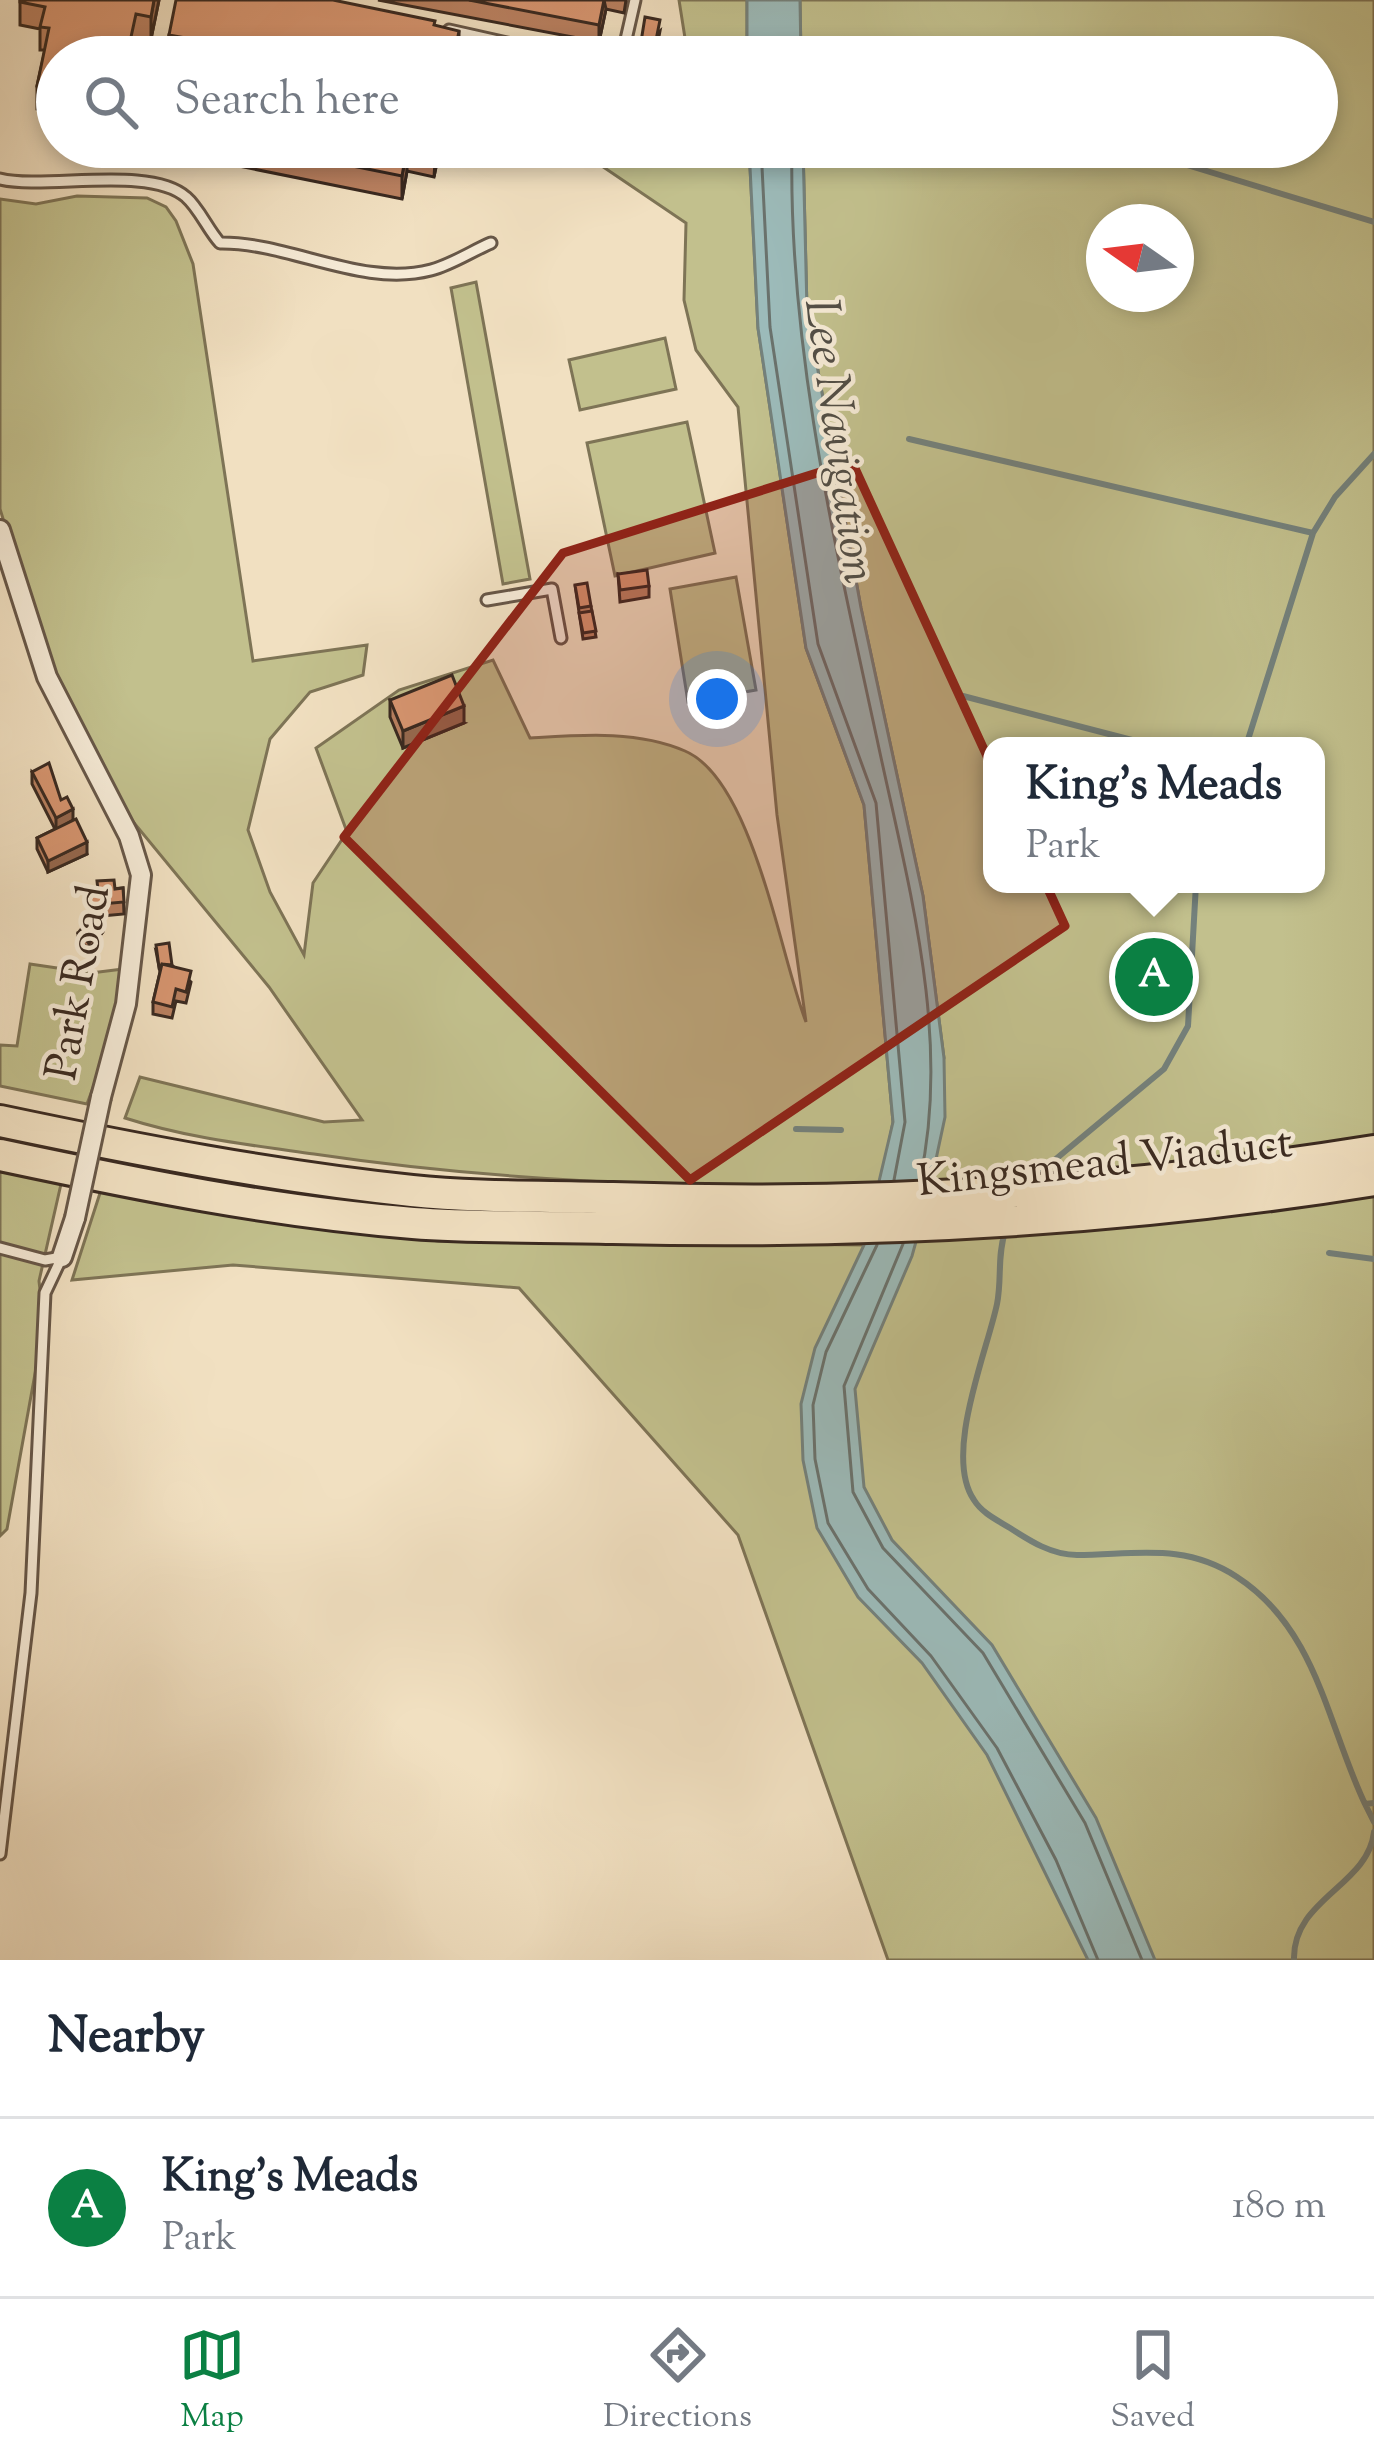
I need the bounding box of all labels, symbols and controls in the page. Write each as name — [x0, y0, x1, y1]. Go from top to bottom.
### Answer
search box — [36, 36, 1338, 168]
icon: search — [78, 69, 144, 135]
text: Search here — [174, 70, 400, 135]
north arrow — [1086, 204, 1194, 312]
water label: Lee Navigation — [783, 294, 891, 588]
your location — [687, 669, 747, 729]
popup — [983, 737, 1325, 893]
text: King's Meads — [1026, 755, 1282, 820]
text: Park — [1026, 820, 1101, 876]
street label: Park Road — [32, 880, 130, 1086]
pin: A — [1115, 932, 1193, 1022]
street label: Kingsmead Viaduct — [914, 1113, 1296, 1217]
text: Nearby — [48, 2002, 205, 2075]
text: King's Meads — [162, 2147, 418, 2212]
text: A — [71, 2180, 103, 2236]
text: 180 m — [1232, 2180, 1326, 2236]
text: Park — [162, 2212, 237, 2268]
tab: Map — [179, 2322, 245, 2442]
tab: Directions — [603, 2322, 752, 2442]
tab: Saved — [1110, 2322, 1195, 2442]

